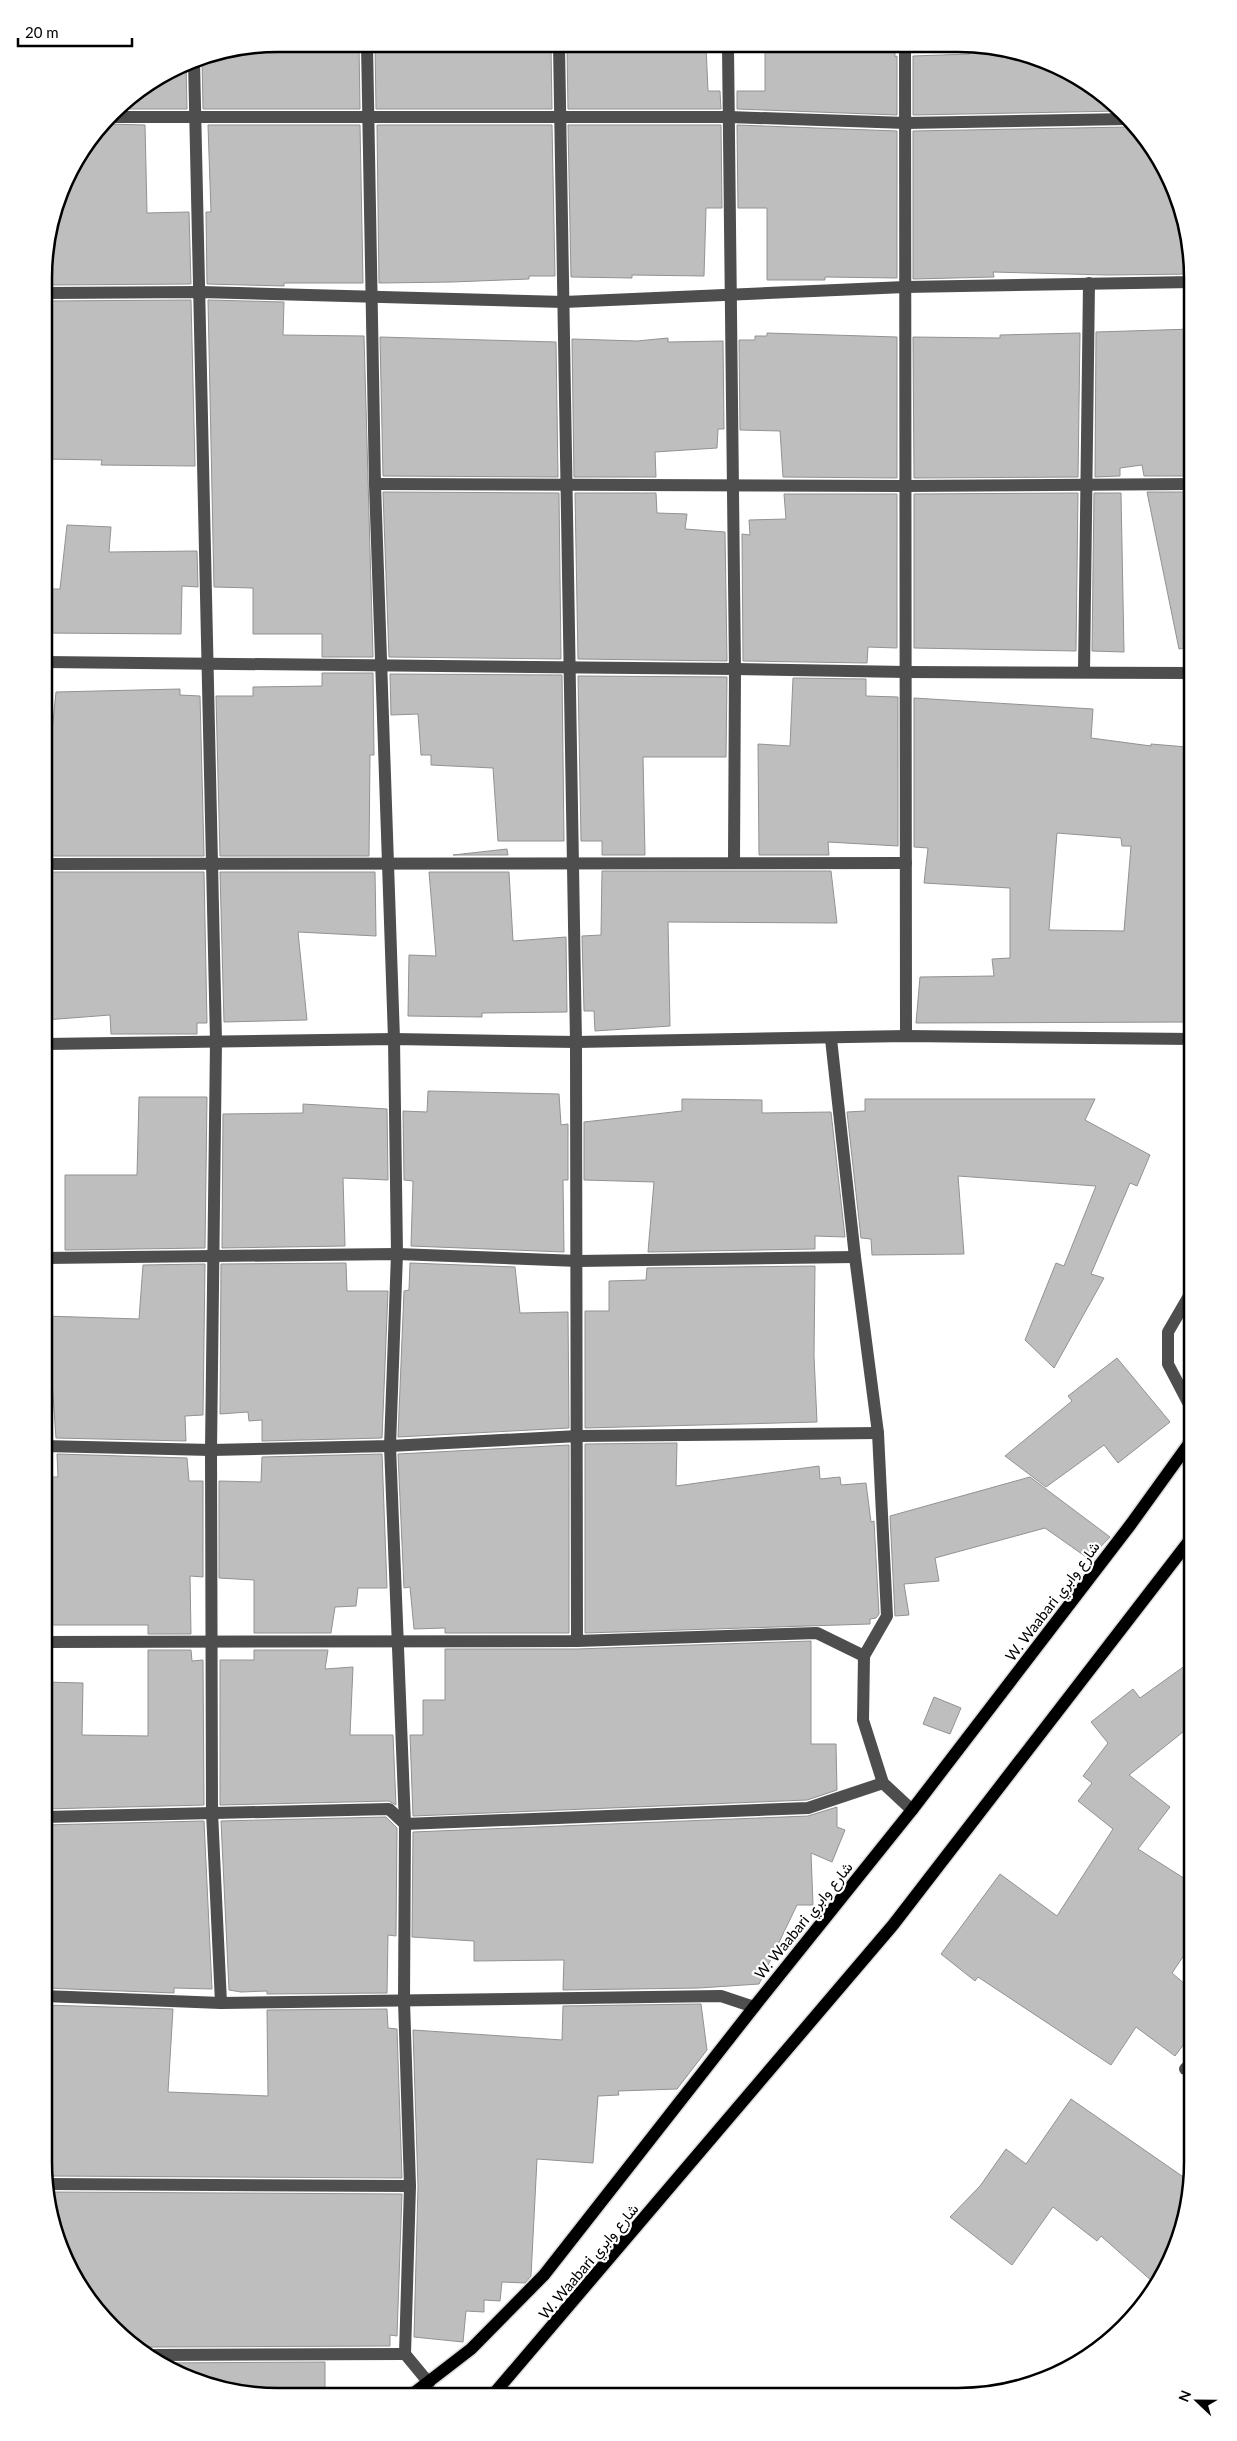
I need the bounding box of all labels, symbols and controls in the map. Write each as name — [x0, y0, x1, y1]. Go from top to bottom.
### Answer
scale bar — [18, 15, 131, 47]
text: 20 m — [25, 23, 59, 41]
street label: W. Waabari شارع وابري — [1001, 1537, 1107, 1667]
street label: W. Waabari شارع وابري — [750, 1858, 860, 1985]
street label: W. Waabari شارع وابري — [534, 2199, 646, 2326]
north arrow — [1172, 2376, 1222, 2426]
text: N — [1175, 2388, 1194, 2404]

